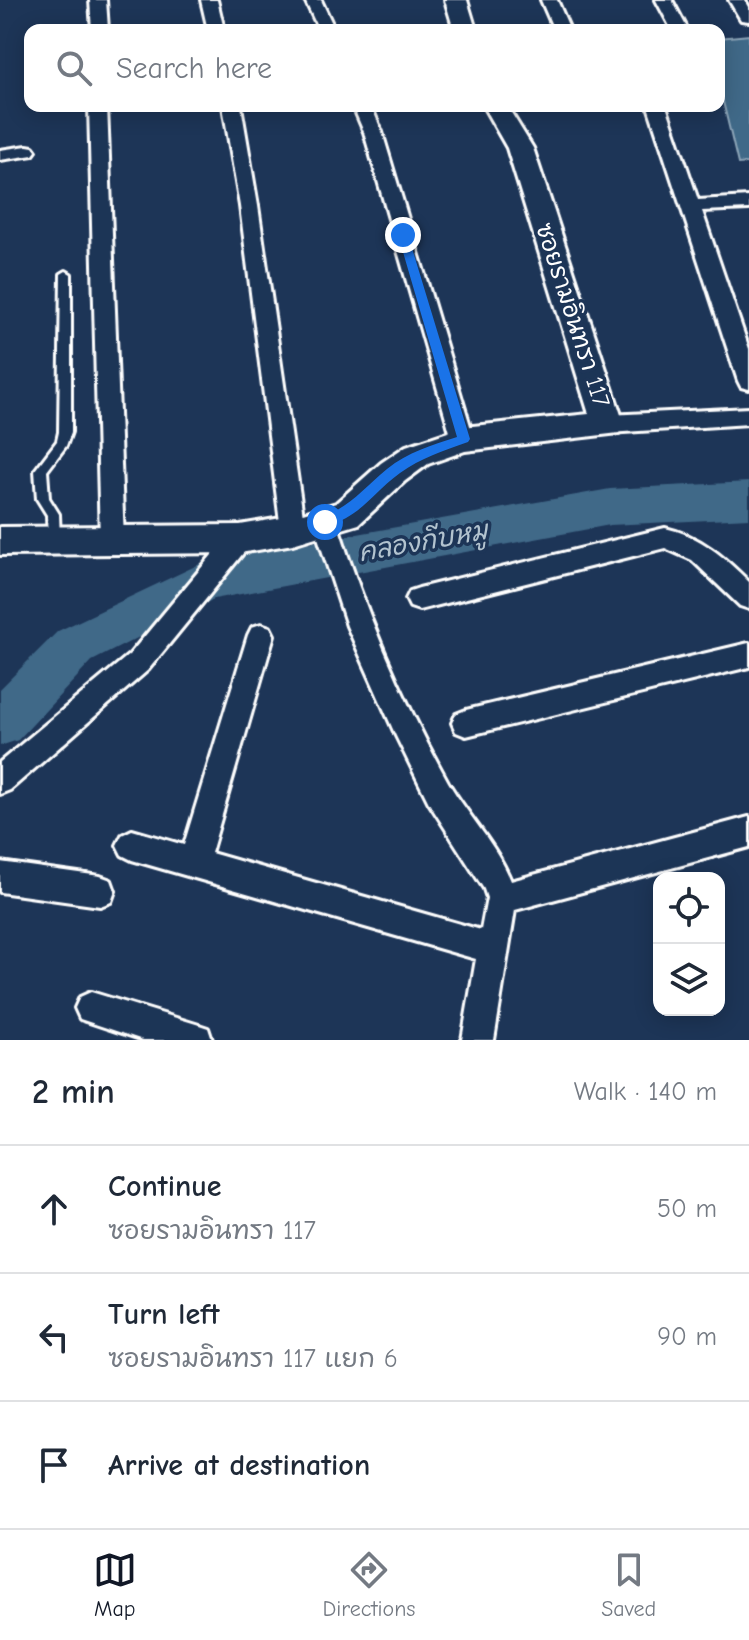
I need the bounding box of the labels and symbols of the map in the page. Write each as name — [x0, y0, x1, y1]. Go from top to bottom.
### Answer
route end — [385, 217, 421, 253]
street label: ซอยรามอินทรา 117 — [530, 219, 616, 411]
route start — [307, 504, 343, 540]
water label: คลองกีบหมู — [356, 514, 493, 572]

